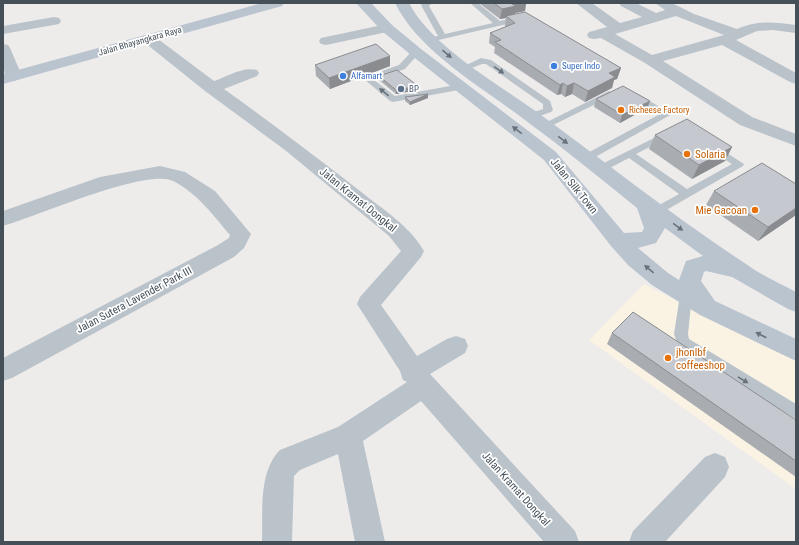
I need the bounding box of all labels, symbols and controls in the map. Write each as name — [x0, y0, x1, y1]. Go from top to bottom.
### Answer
street label: Jalan Bhayangkara Raya — [97, 24, 183, 58]
one-way arrow — [442, 50, 453, 59]
marker: Super Indo — [549, 61, 559, 71]
place label: Super Indo — [562, 61, 601, 71]
one-way arrow — [494, 66, 504, 74]
marker: Alfamart — [338, 71, 348, 81]
place label: Alfamart — [351, 71, 382, 81]
marker: BP — [396, 84, 406, 94]
place label: BP — [409, 84, 419, 94]
one-way arrow — [378, 87, 389, 96]
marker: Richeese Factory — [616, 105, 626, 115]
place label: Richeese Factory — [629, 105, 690, 115]
one-way arrow — [511, 126, 522, 135]
one-way arrow — [557, 136, 568, 145]
place label: Solaria — [695, 148, 725, 161]
marker: Solaria — [682, 149, 692, 159]
street label: Jalan Silk Town — [548, 156, 600, 216]
street label: Jalan Kramat Dongkal — [317, 165, 399, 235]
place label: Mie Gacoan — [696, 204, 747, 217]
marker: Mie Gacoan — [750, 205, 760, 215]
one-way arrow — [672, 223, 683, 231]
street label: Jalan Sutera Lavender Park III — [74, 264, 194, 336]
one-way arrow — [643, 265, 654, 274]
one-way arrow — [755, 332, 766, 338]
place label: jhonlbf coffeeshop — [675, 346, 725, 372]
marker: jhonlbf coffeeshop — [663, 353, 673, 363]
one-way arrow — [738, 377, 749, 384]
street label: Jalan Kramat Dongkal — [479, 449, 553, 529]

